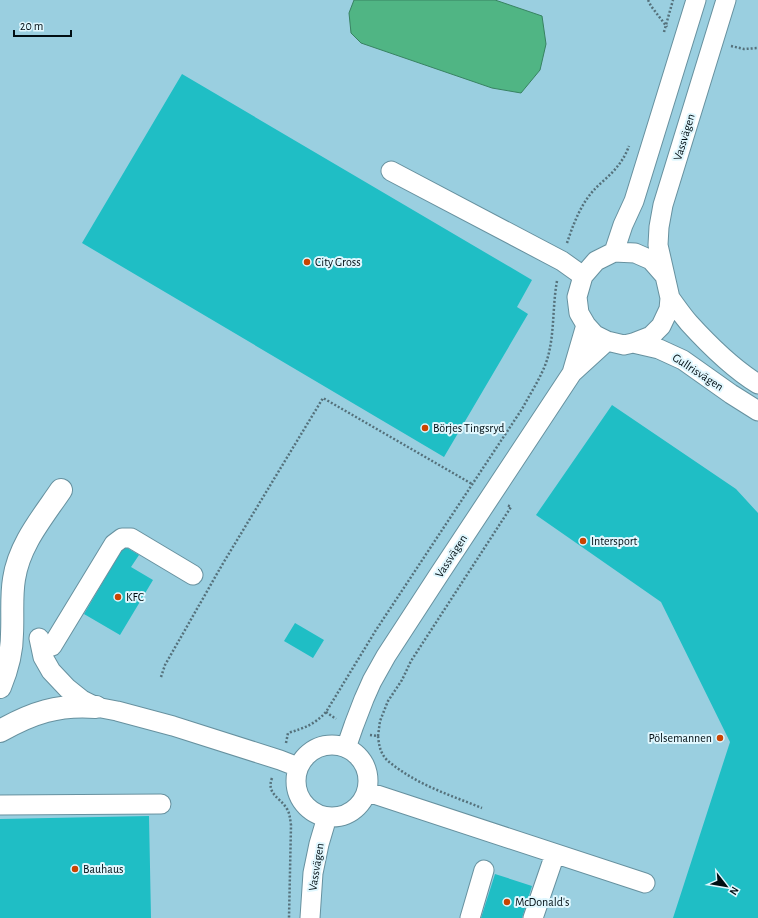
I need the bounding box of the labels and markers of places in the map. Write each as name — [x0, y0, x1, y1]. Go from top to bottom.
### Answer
place label: City Gross — [315, 256, 361, 269]
marker: City Gross — [302, 257, 312, 267]
place label: Börjes Tingsryd — [433, 422, 505, 435]
marker: Börjes Tingsryd — [420, 423, 430, 433]
place label: Intersport — [591, 535, 638, 547]
marker: Intersport — [578, 536, 588, 546]
place label: KFC — [126, 591, 144, 603]
marker: KFC — [113, 592, 123, 602]
place label: Pölsemannen — [648, 732, 712, 744]
marker: Pölsemannen — [715, 733, 725, 743]
place label: Bauhaus — [83, 863, 123, 875]
marker: Bauhaus — [70, 864, 80, 874]
place label: McDonald's — [515, 896, 569, 908]
marker: McDonald's — [502, 897, 512, 907]

